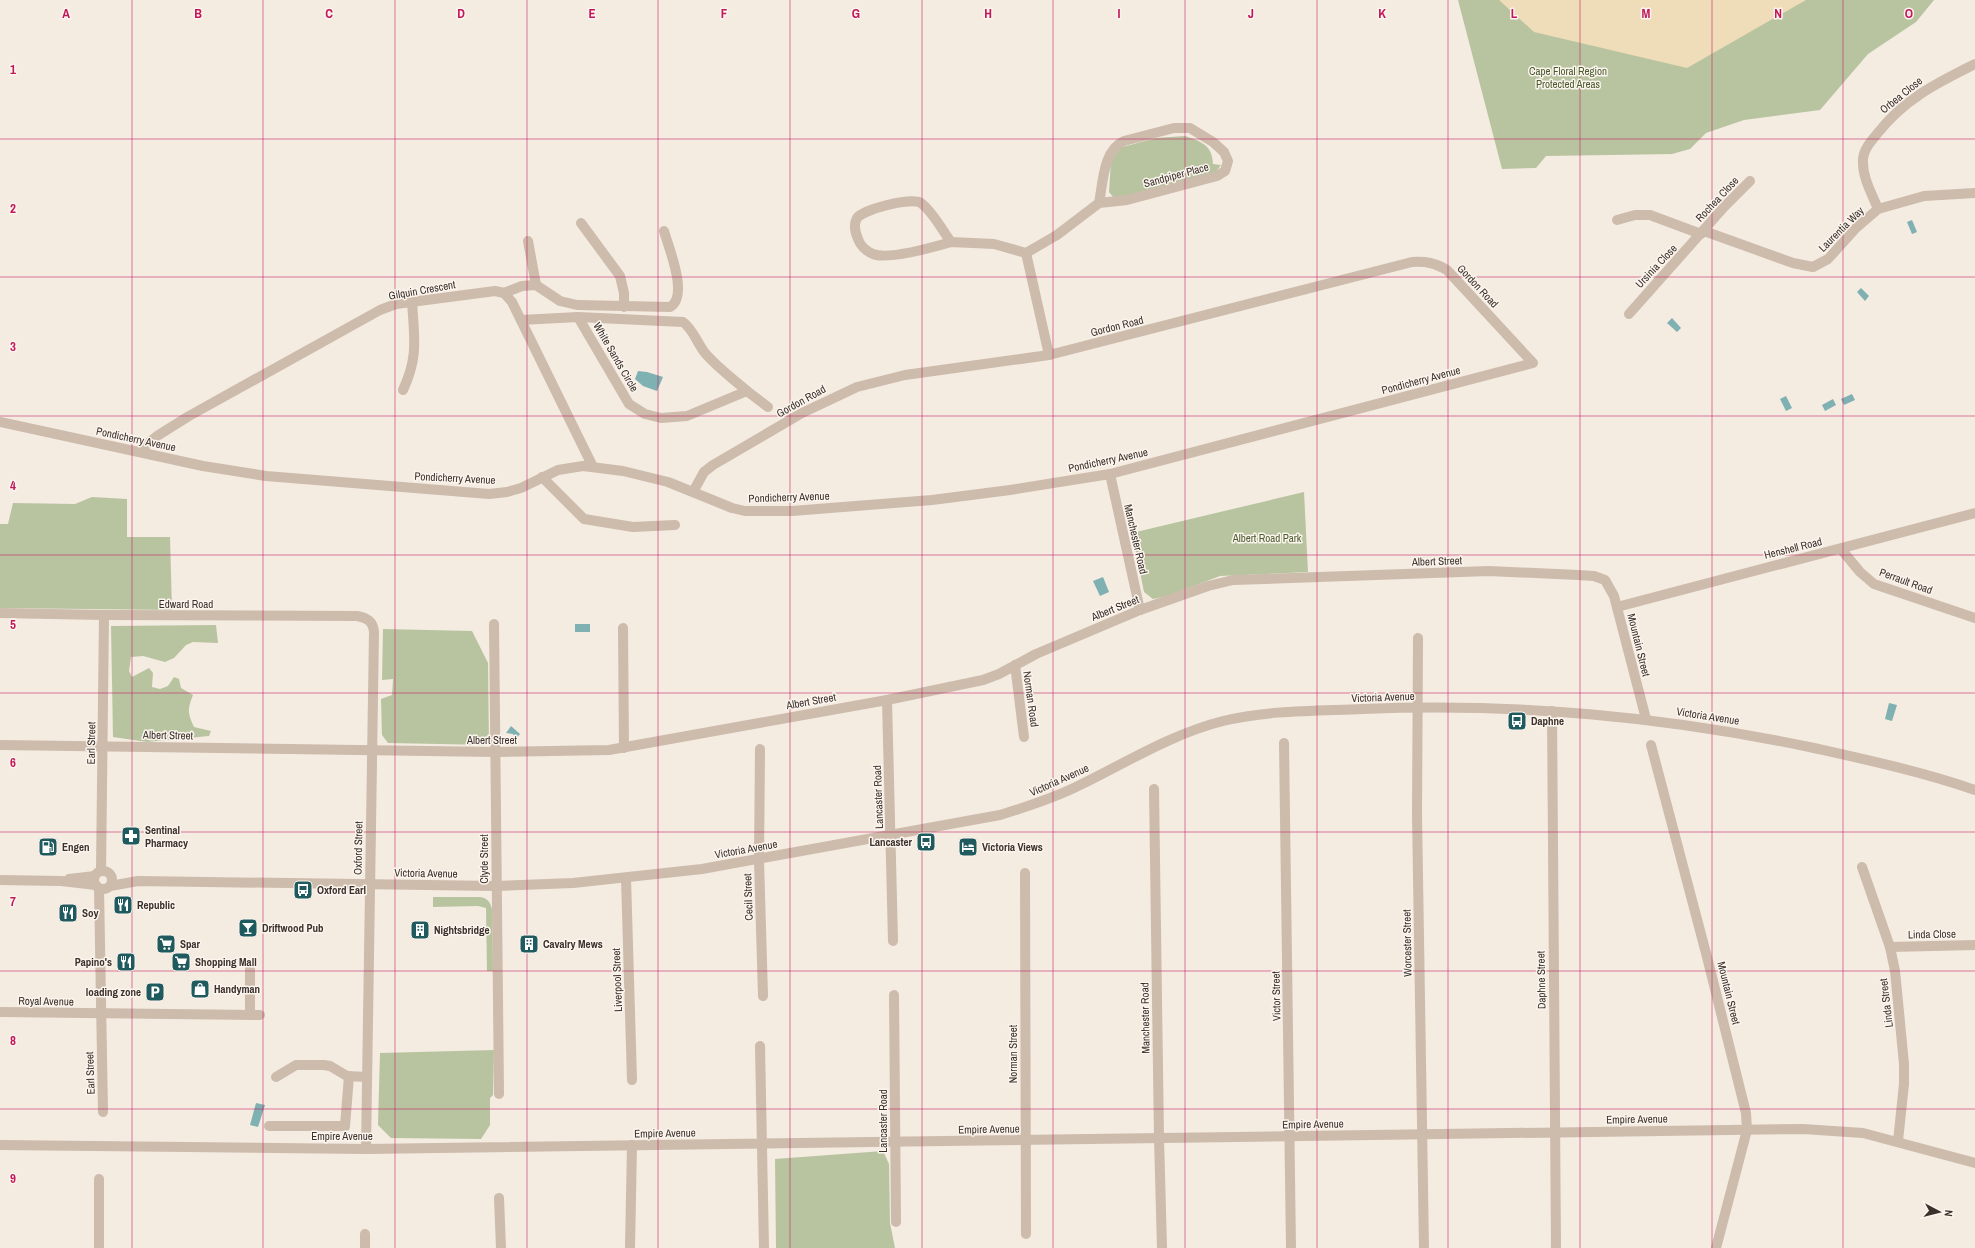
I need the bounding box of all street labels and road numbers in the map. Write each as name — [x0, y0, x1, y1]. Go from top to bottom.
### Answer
street label: Orbea Close — [1877, 74, 1925, 116]
street label: Sandpiper Place — [1142, 160, 1210, 190]
street label: Rochea Close — [1693, 174, 1741, 224]
street label: Laurentia Way — [1815, 203, 1867, 255]
street label: Ursinia Close — [1632, 241, 1680, 291]
street label: Gordon Road — [1454, 261, 1502, 311]
street label: Gilquin Crescent — [387, 277, 457, 303]
street label: Gordon Road — [1089, 313, 1145, 339]
street label: White Sands Circle — [591, 320, 641, 394]
street label: Pondicherry Avenue — [1380, 363, 1462, 397]
street label: Gordon Road — [774, 382, 828, 420]
street label: Pondicherry Avenue — [95, 424, 177, 454]
street label: Pondicherry Avenue — [1067, 445, 1149, 475]
street label: Pondicherry Avenue — [414, 469, 496, 487]
street label: Pondicherry Avenue — [748, 489, 830, 505]
street label: Manchester Road — [1121, 503, 1151, 575]
street label: Henshell Road — [1763, 534, 1823, 562]
street label: Albert Street — [1411, 553, 1463, 569]
street label: Perrault Road — [1877, 565, 1935, 597]
street label: Albert Street — [1088, 592, 1141, 624]
street label: Edward Road — [159, 597, 213, 611]
street label: Mountain Street — [1624, 612, 1654, 678]
street label: Norman Road — [1020, 670, 1042, 728]
street label: Victoria Avenue — [1351, 689, 1415, 705]
street label: Albert Street — [784, 690, 837, 712]
street label: Victoria Avenue — [1676, 704, 1740, 728]
street label: Earl Street — [84, 721, 98, 764]
street label: Albert Street — [142, 728, 194, 742]
street label: Albert Street — [466, 733, 518, 747]
street label: Victoria Avenue — [1027, 761, 1091, 799]
street label: Lancaster Road — [870, 765, 886, 829]
street label: Oxford Street — [351, 821, 365, 875]
street label: Clyde Street — [477, 834, 491, 884]
street label: Victoria Avenue — [714, 837, 778, 861]
street label: Victoria Avenue — [394, 865, 458, 881]
street label: Cecil Street — [740, 873, 756, 921]
street label: Worcester Street — [1399, 909, 1415, 977]
street label: Linda Close — [1908, 927, 1956, 941]
street label: Liverpool Street — [609, 947, 625, 1012]
street label: Daphne Street — [1533, 950, 1549, 1009]
street label: Mountain Street — [1714, 960, 1744, 1026]
street label: Victor Street — [1269, 970, 1283, 1021]
street label: Linda Street — [1876, 977, 1896, 1028]
street label: Manchester Road — [1137, 982, 1153, 1054]
street label: Royal Avenue — [18, 994, 74, 1008]
street label: Norman Street — [1006, 1024, 1020, 1083]
street label: Earl Street — [82, 1051, 98, 1095]
street label: Lancaster Road — [876, 1089, 890, 1153]
street label: Empire Avenue — [1606, 1111, 1668, 1127]
street label: Empire Avenue — [1282, 1116, 1344, 1132]
street label: Empire Avenue — [958, 1121, 1020, 1137]
street label: Empire Avenue — [634, 1125, 696, 1141]
street label: Empire Avenue — [311, 1129, 373, 1143]

